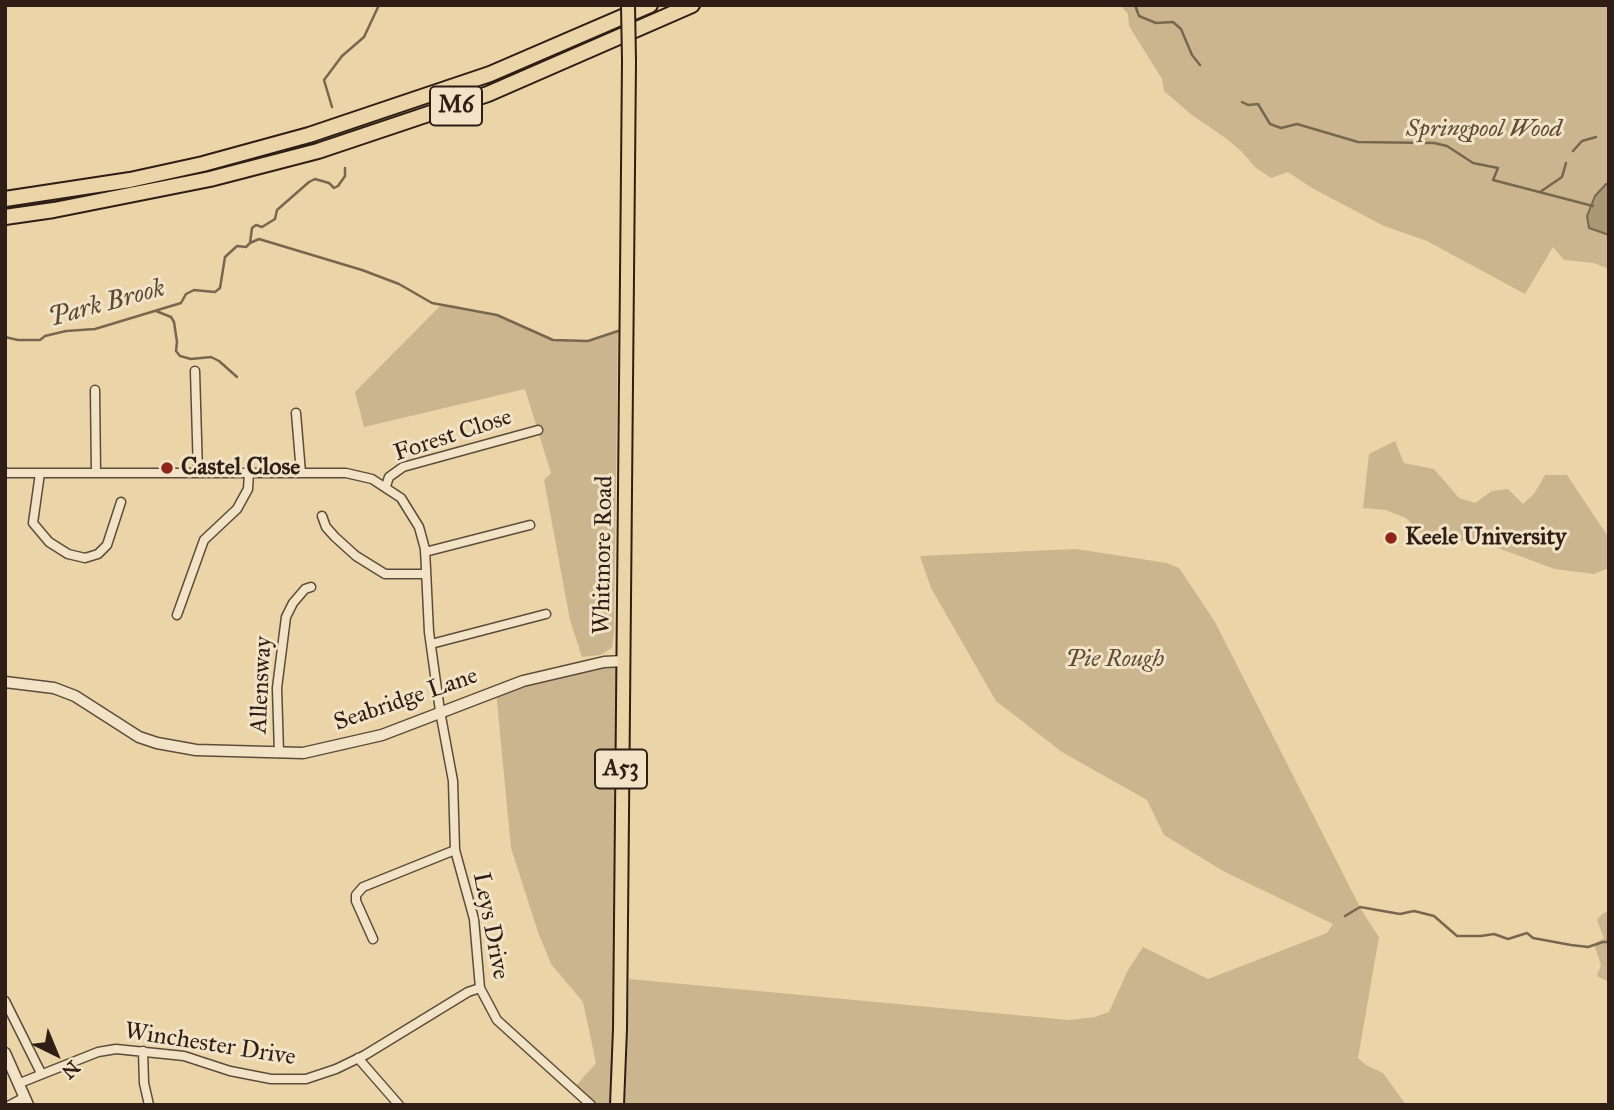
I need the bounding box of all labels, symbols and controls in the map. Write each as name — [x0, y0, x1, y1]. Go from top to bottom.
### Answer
road number: M6 — [430, 86, 482, 125]
park label: Springpool Wood — [1406, 116, 1562, 144]
water label: Park Brook — [45, 274, 169, 334]
street label: Forest Close — [390, 403, 516, 469]
place label: Castel Close — [181, 454, 300, 482]
marker: Castel Close — [159, 460, 175, 476]
street label: Whitmore Road — [588, 475, 620, 635]
place label: Keele University — [1405, 524, 1566, 552]
marker: Keele University — [1383, 530, 1399, 546]
street label: Allensway — [245, 636, 279, 734]
park label: Pie Rough — [1066, 646, 1164, 674]
street label: Seabridge Lane — [330, 662, 482, 738]
road number: A53 — [595, 750, 647, 789]
street label: Leys Drive — [466, 870, 514, 982]
street label: Winchester Drive — [122, 1017, 298, 1073]
north arrow — [21, 1019, 91, 1089]
text: N — [57, 1056, 84, 1084]

